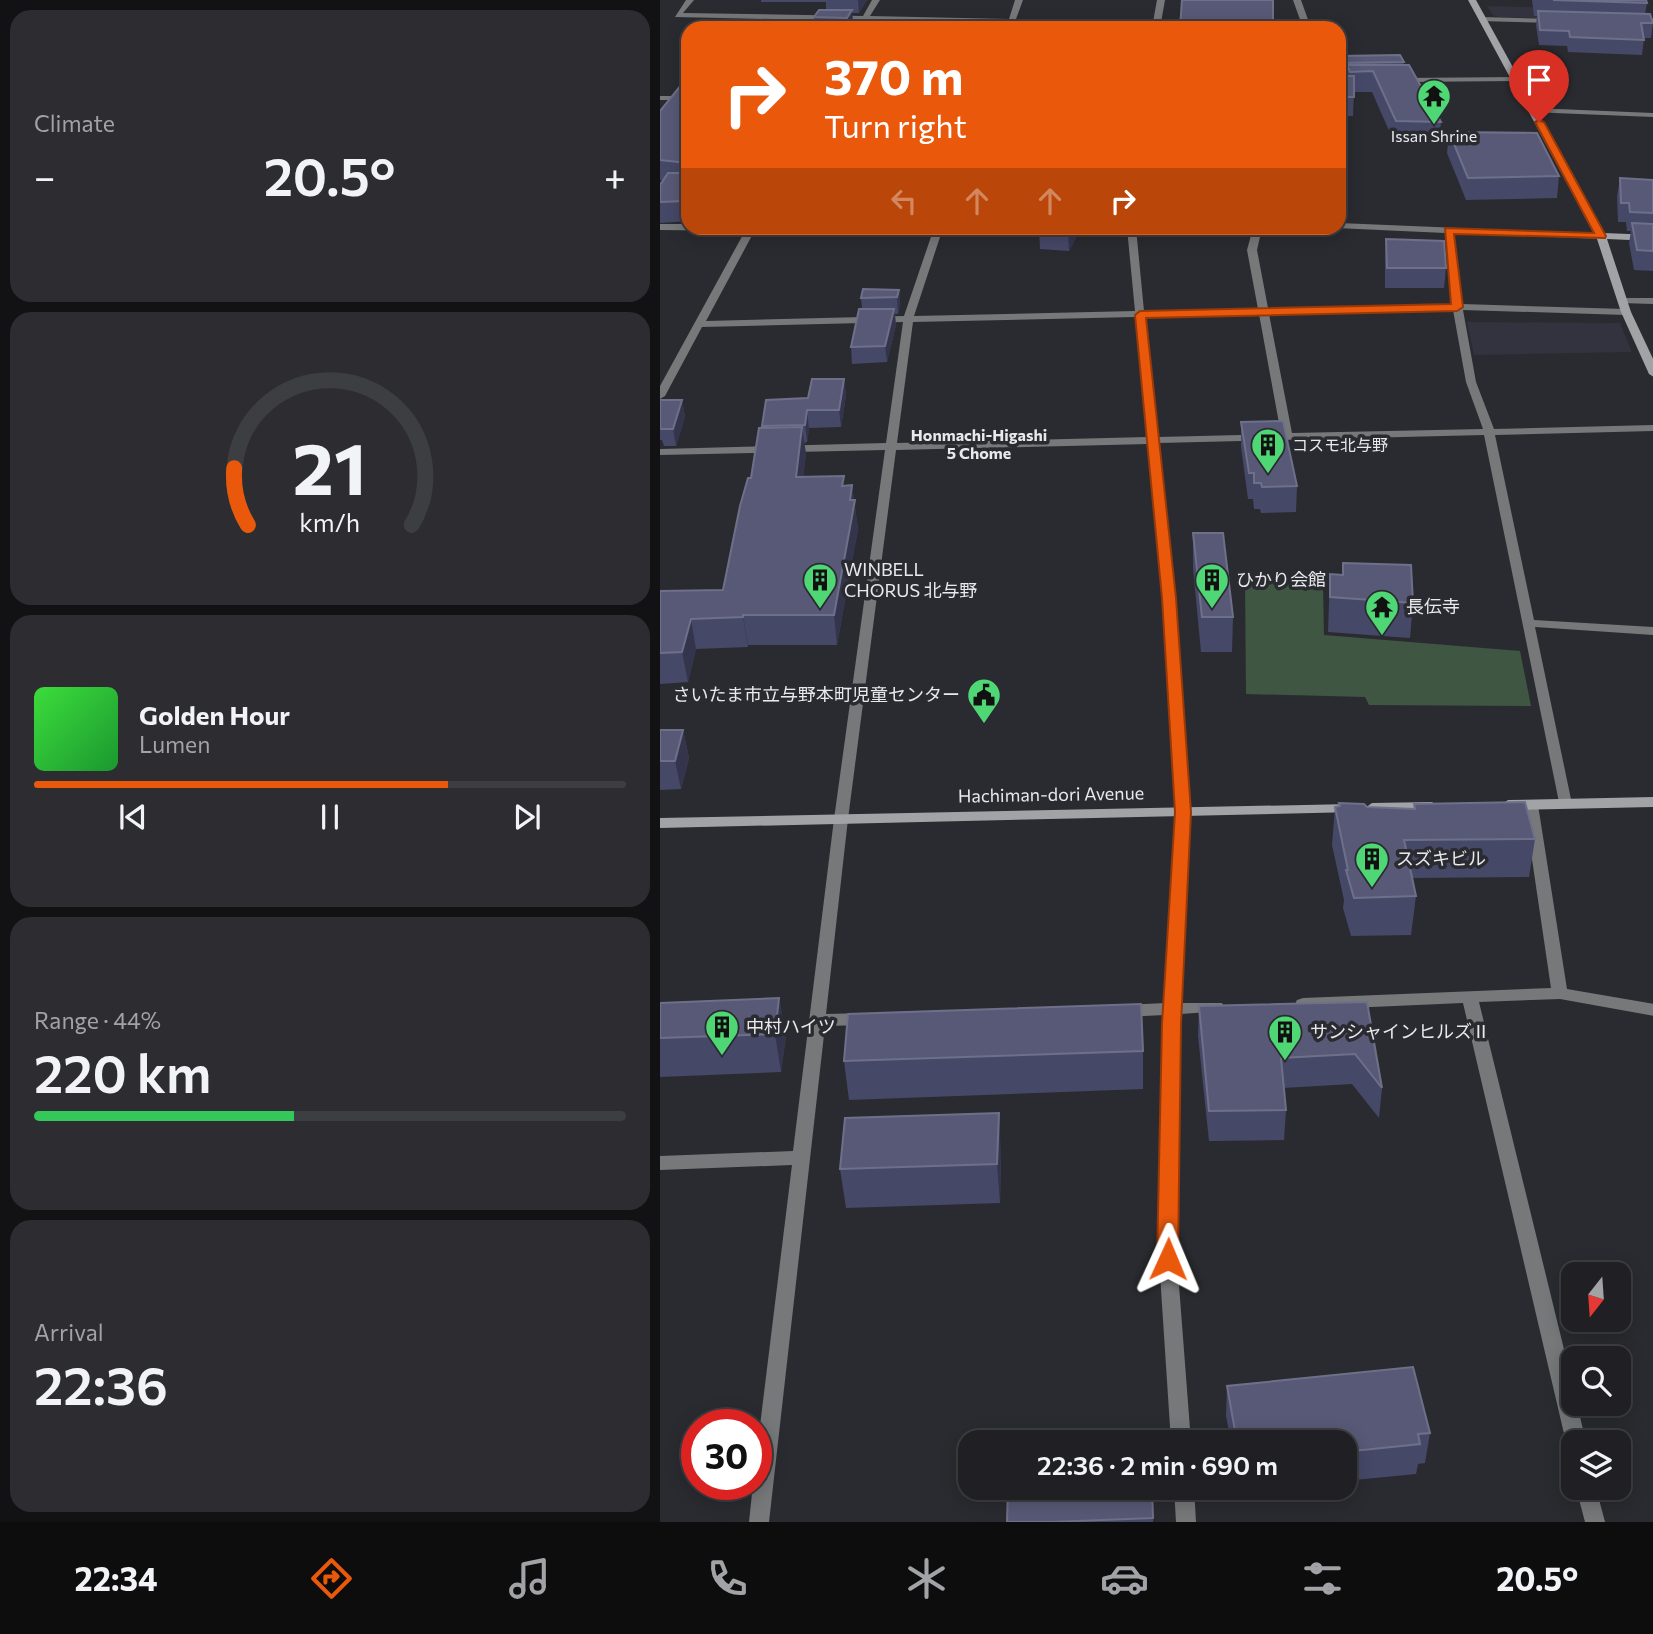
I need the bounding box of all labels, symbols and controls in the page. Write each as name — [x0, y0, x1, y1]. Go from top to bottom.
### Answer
text: 370 m — [824, 45, 963, 105]
icon: right — [709, 49, 800, 140]
pin — [1509, 50, 1569, 122]
icon: arrive — [1520, 61, 1558, 99]
temple icon: Issan Shrine — [1415, 77, 1453, 126]
text: Turn right — [824, 105, 967, 145]
text: Climate — [34, 109, 115, 137]
place label: Issan Shrine — [1391, 126, 1477, 145]
text: 20.5° — [264, 143, 395, 207]
text: − — [34, 152, 56, 199]
text: + — [604, 152, 626, 199]
icon: left — [885, 182, 923, 220]
icon: ahead — [958, 182, 996, 220]
icon: ahead — [1031, 182, 1069, 220]
icon: right — [1104, 182, 1142, 220]
text: 21 — [293, 421, 367, 510]
district label: Honmachi-Higashi 5 Chome — [911, 425, 1047, 462]
building icon: コスモ北与野 — [1249, 426, 1287, 475]
place label: コスモ北与野 — [1292, 435, 1388, 454]
text: km/h — [300, 506, 360, 536]
place label: WINBELL CHORUS 北与野 — [844, 558, 977, 601]
building icon: WINBELL CHORUS 北与野 — [801, 561, 839, 610]
building icon: ひかり会館 — [1193, 561, 1231, 610]
place label: ひかり会館 — [1236, 568, 1326, 590]
temple icon: 長伝寺 — [1363, 588, 1401, 637]
place label: 長伝寺 — [1406, 595, 1460, 617]
public building icon: さいたま市立与野本町児童センター — [965, 676, 1003, 725]
place label: さいたま市立与野本町児童センター — [673, 683, 960, 705]
text: Golden Hour — [139, 699, 290, 730]
text: Lumen — [139, 730, 210, 758]
street label: Hachiman-dori Avenue — [958, 781, 1144, 807]
icon: previous — [114, 798, 152, 836]
icon: pause — [311, 798, 349, 836]
icon: next — [508, 798, 546, 836]
building icon: スズキビル — [1353, 840, 1391, 889]
place label: スズキビル — [1396, 847, 1486, 869]
text: Range · 44% — [34, 1006, 161, 1034]
building icon: 中村ハイツ — [703, 1008, 741, 1057]
building icon: サンシャインヒルズⅡ — [1266, 1013, 1304, 1062]
place label: 中村ハイツ — [746, 1015, 836, 1037]
place label: サンシャインヒルズⅡ — [1310, 1020, 1490, 1042]
text: 220 km — [34, 1040, 211, 1104]
position arrow — [1131, 1222, 1205, 1296]
north arrow — [1561, 1262, 1631, 1332]
map controls — [1561, 1262, 1631, 1500]
text: Arrival — [34, 1318, 104, 1346]
button: search — [1561, 1346, 1631, 1416]
text: 22:36 — [34, 1352, 168, 1416]
speed limit sign: 30 — [681, 1409, 772, 1500]
button: layers — [1561, 1430, 1631, 1500]
text: 22:36 · 2 min · 690 m — [1037, 1449, 1278, 1480]
icon: directions — [307, 1554, 356, 1603]
icon: music — [505, 1554, 554, 1603]
icon: phone — [703, 1554, 752, 1603]
icon: climate — [902, 1554, 951, 1603]
icon: car — [1100, 1554, 1149, 1603]
icon: filters — [1298, 1554, 1347, 1603]
text: 22:34 — [75, 1558, 158, 1598]
text: 20.5° — [1496, 1558, 1578, 1598]

